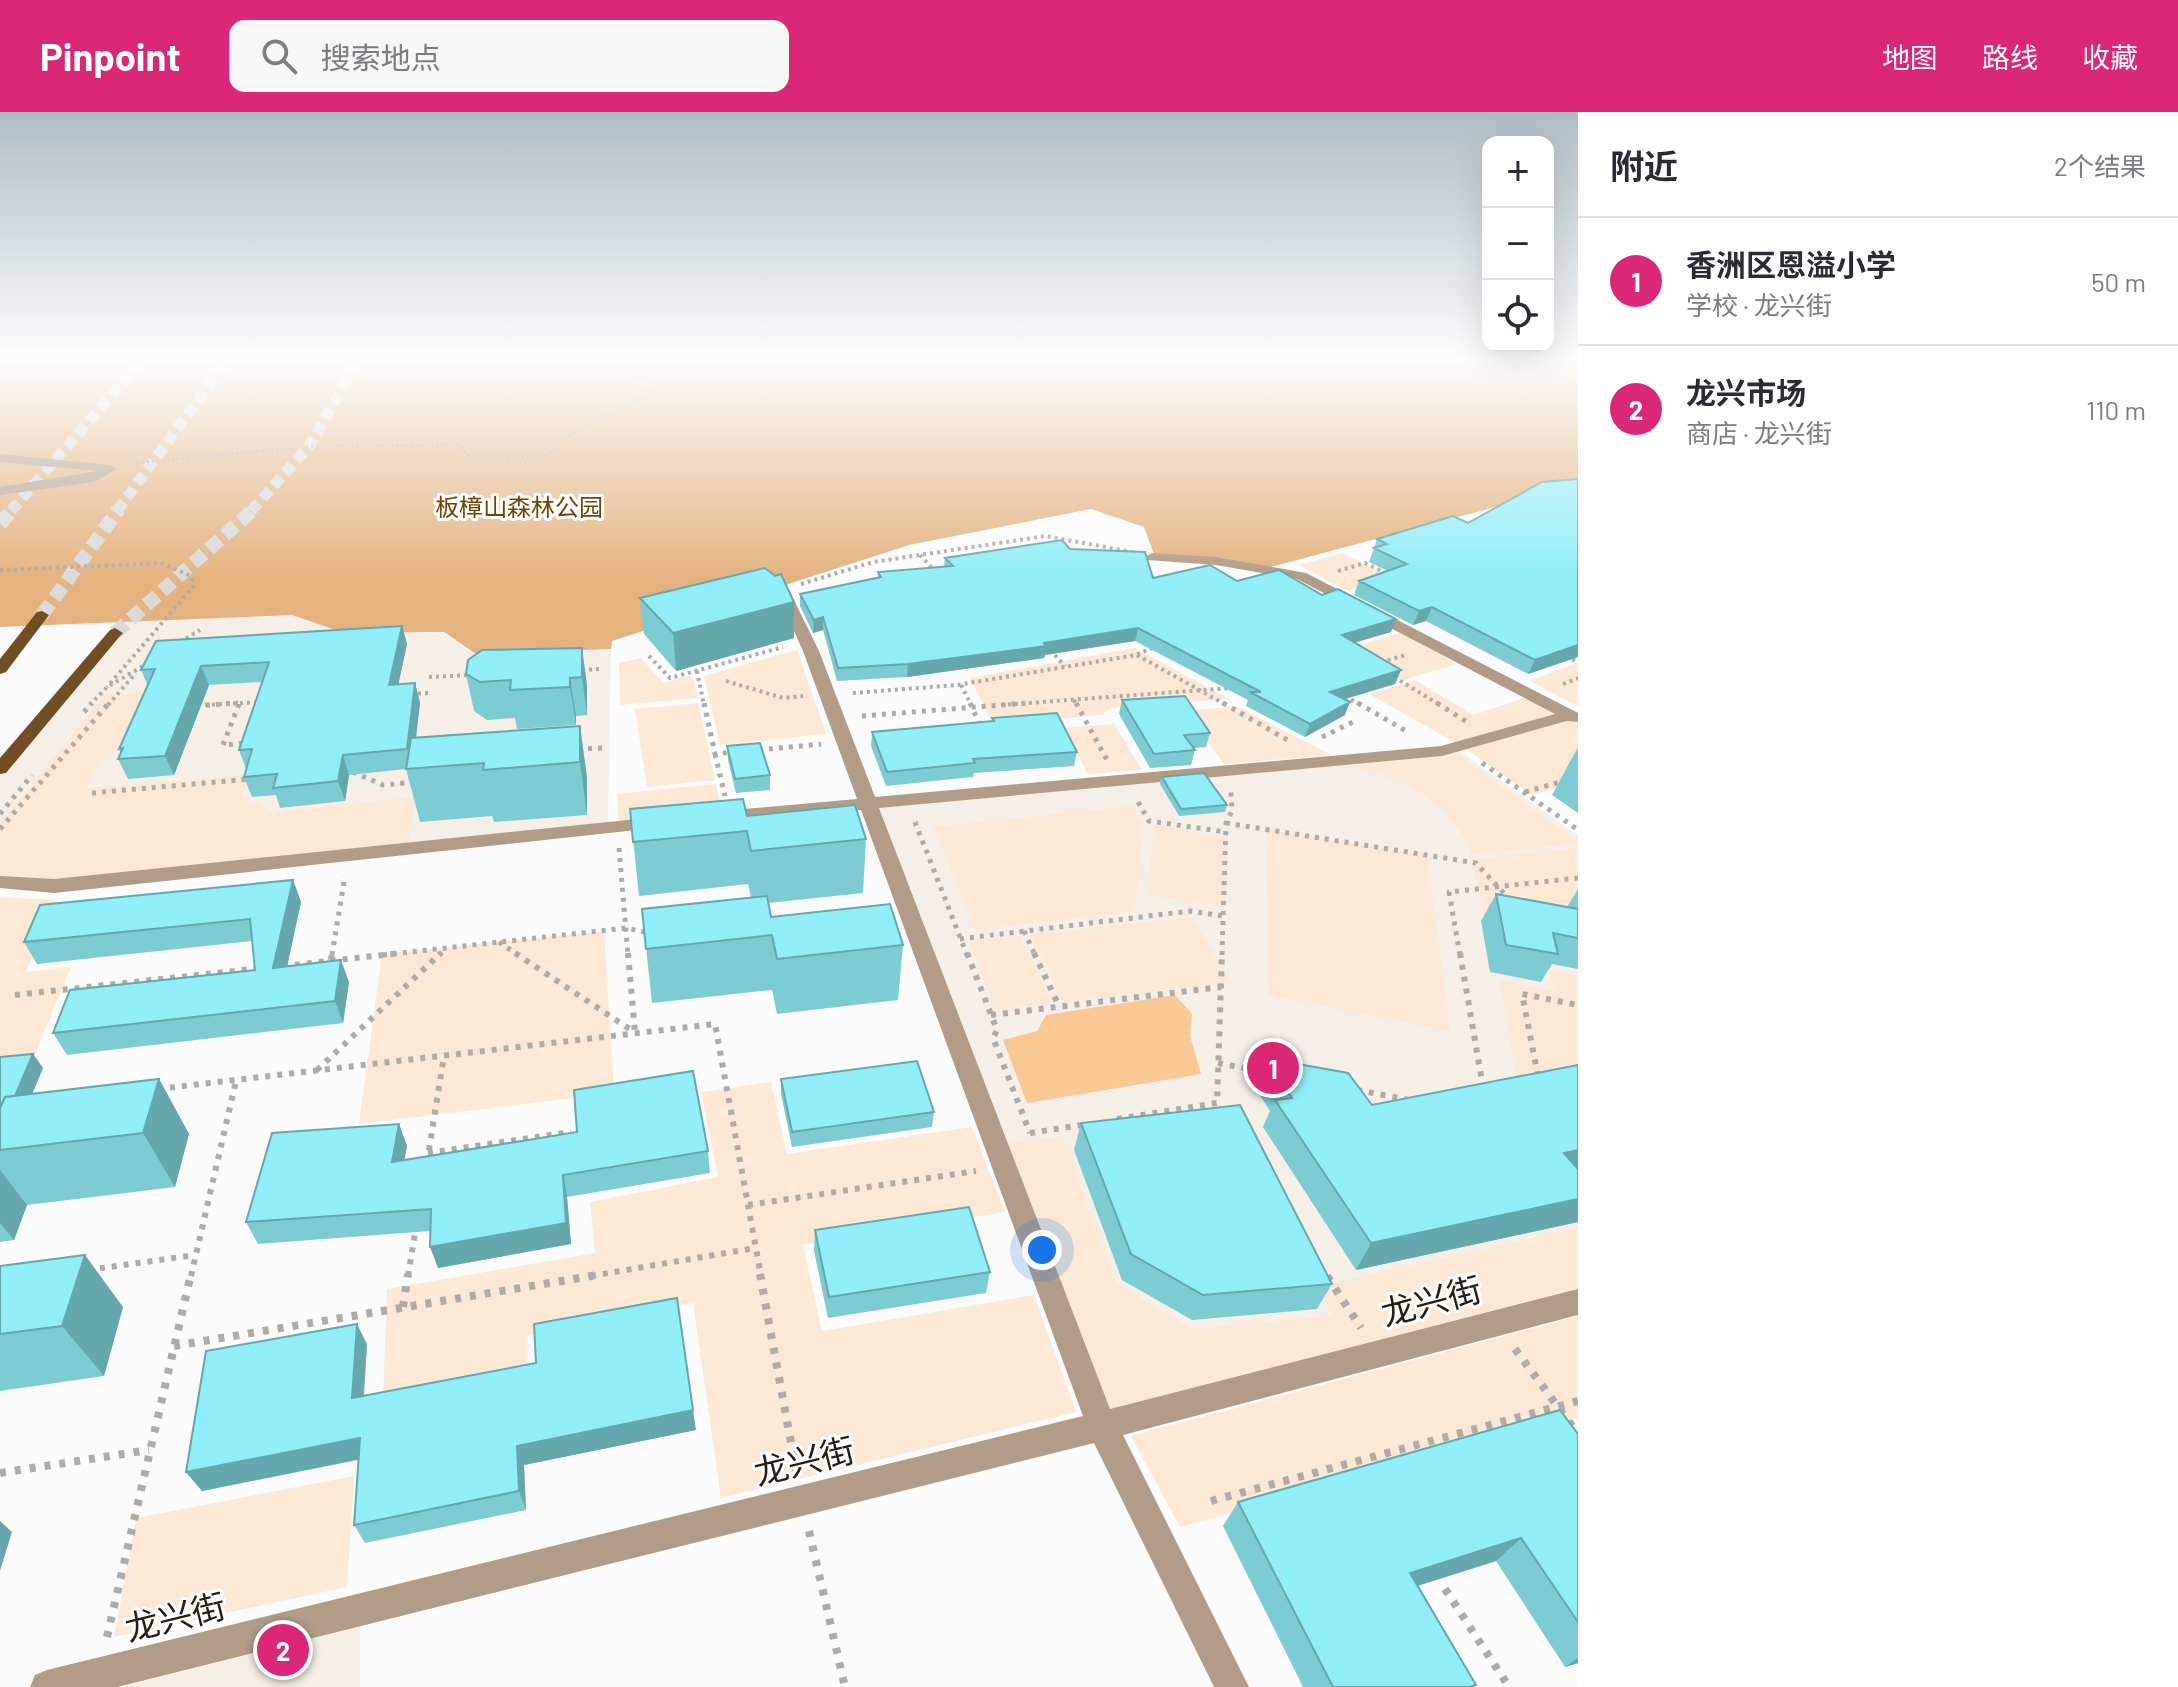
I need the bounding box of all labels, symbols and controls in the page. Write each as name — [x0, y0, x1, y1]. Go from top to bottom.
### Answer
search box — [229, 20, 789, 92]
text: Pinpoint — [40, 33, 181, 79]
icon: search — [257, 34, 301, 78]
text: 搜索地点 — [321, 39, 441, 75]
text: 地图 — [1882, 40, 1938, 74]
text: 路线 — [1982, 40, 2038, 74]
text: 收藏 — [2082, 40, 2138, 74]
map controls — [1482, 136, 1554, 352]
button: + — [1482, 136, 1554, 208]
text: 附近 — [1610, 145, 1678, 186]
text: 2个结果 — [2054, 150, 2146, 181]
button: − — [1482, 208, 1554, 280]
text: 香洲区恩溢小学 — [1686, 246, 1896, 282]
text: 1 — [1631, 266, 1641, 297]
text: 50 m — [2091, 266, 2146, 297]
button: locate — [1482, 280, 1554, 352]
text: 学校 · 龙兴街 — [1686, 289, 1832, 320]
text: 龙兴市场 — [1686, 374, 1806, 410]
text: 2 — [1629, 394, 1643, 425]
text: 110 m — [2086, 394, 2146, 425]
text: 商店 · 龙兴街 — [1686, 417, 1832, 448]
park label: 板樟山森林公园 — [435, 492, 603, 521]
pin: 1 — [1247, 1038, 1299, 1098]
your location — [1022, 1230, 1062, 1270]
street label: 龙兴街 — [1376, 1267, 1486, 1333]
street label: 龙兴街 — [750, 1428, 858, 1492]
street label: 龙兴街 — [121, 1584, 229, 1648]
pin: 2 — [257, 1620, 309, 1680]

